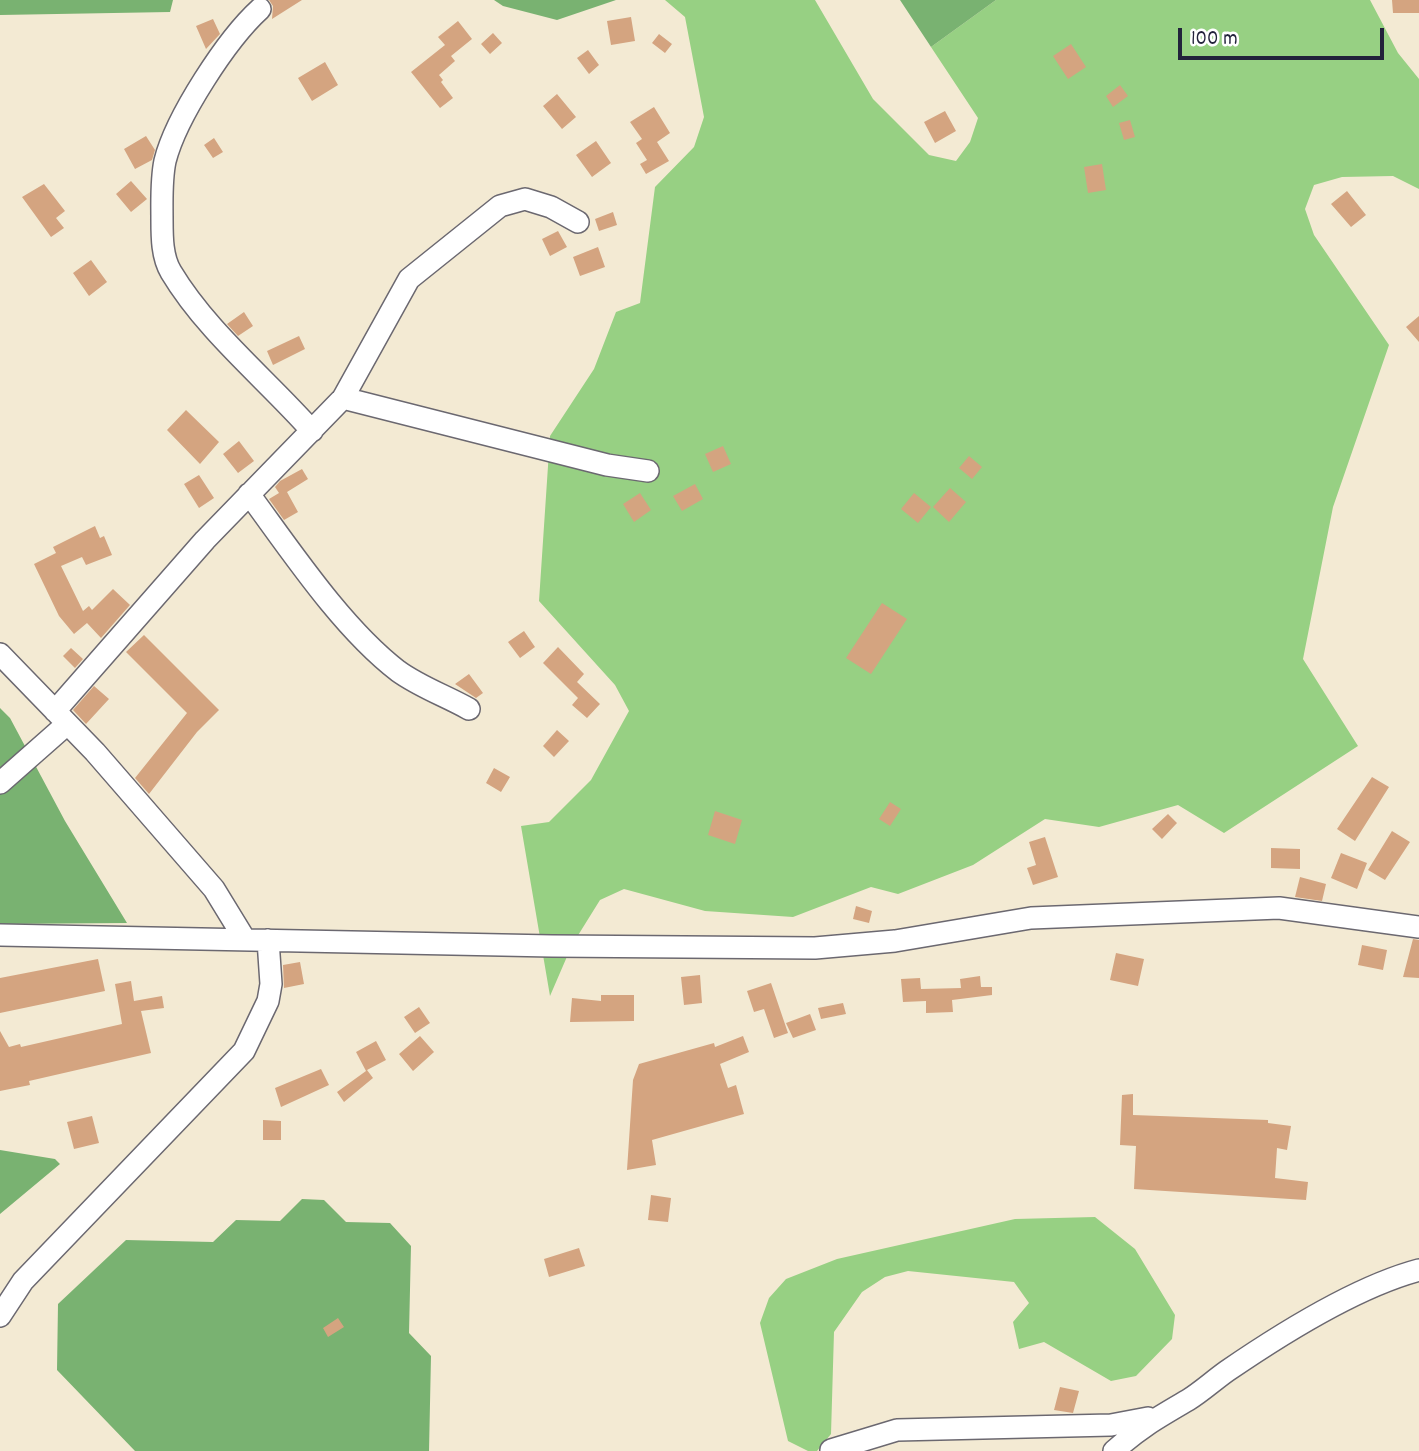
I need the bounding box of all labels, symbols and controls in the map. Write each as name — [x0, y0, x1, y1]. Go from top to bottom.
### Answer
scale bar — [1181, 14, 1388, 58]
text: 100 m — [1191, 25, 1238, 55]

